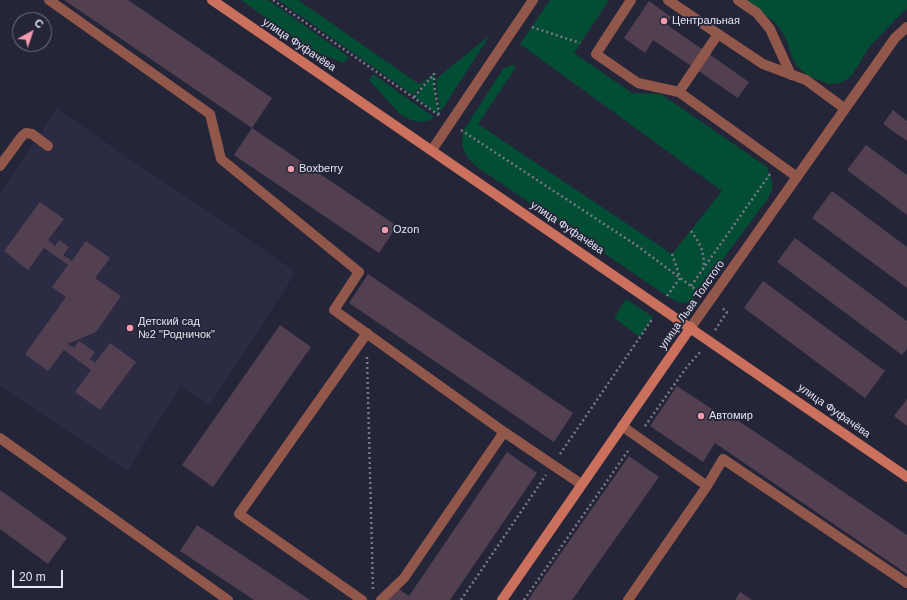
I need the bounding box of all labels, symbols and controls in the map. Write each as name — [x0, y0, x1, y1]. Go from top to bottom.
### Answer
north arrow — [12, 12, 52, 52]
place label: Центральная — [672, 14, 740, 28]
text: С — [32, 16, 46, 31]
street label: улица Фуфачёва — [260, 16, 338, 74]
marker: Центральная — [659, 16, 669, 26]
place label: Boxberry — [299, 162, 343, 176]
marker: Boxberry — [286, 164, 296, 174]
street label: улица Фуфачёва — [528, 199, 606, 257]
place label: Ozon — [393, 223, 419, 237]
marker: Ozon — [380, 225, 390, 235]
street label: улица Льва Толстого — [656, 258, 728, 352]
place label: Детский сад №2 "Родничок" — [138, 315, 215, 341]
marker: Детский сад №2 "Родничок" — [125, 323, 135, 333]
street label: улица Фуфачёва — [795, 381, 873, 441]
place label: Автомир — [709, 409, 753, 423]
marker: Автомир — [696, 411, 706, 421]
scale bar — [14, 562, 65, 588]
text: 20 m — [19, 570, 46, 584]

